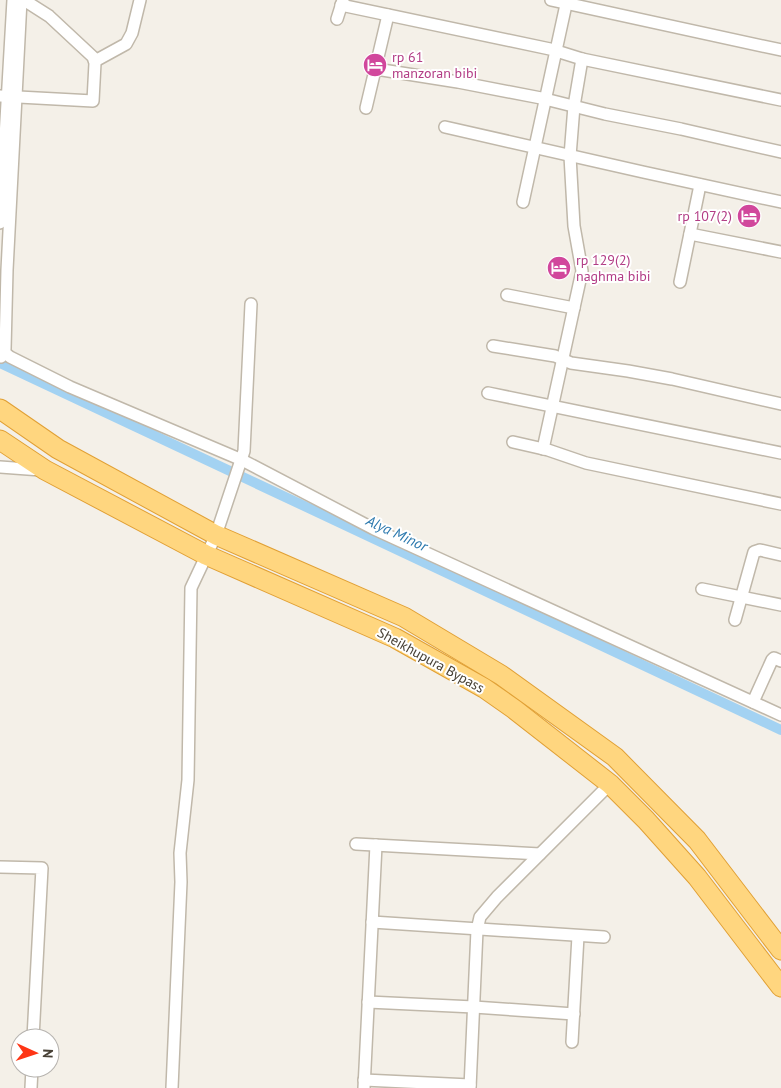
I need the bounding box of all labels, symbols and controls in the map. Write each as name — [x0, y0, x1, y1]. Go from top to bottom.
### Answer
place label: rp 61 manzoran bibi — [392, 48, 477, 82]
hotel icon: rp 61 manzoran bibi — [362, 52, 388, 78]
hotel icon: rp 107(2) — [736, 203, 762, 229]
place label: rp 107(2) — [678, 207, 732, 225]
place label: rp 129(2) naghma bibi — [576, 251, 650, 285]
hotel icon: rp 129(2) naghma bibi — [546, 255, 572, 281]
water label: Alya Minor — [362, 510, 432, 556]
street label: Sheikhupura Bypass — [374, 623, 488, 697]
north arrow — [10, 1028, 60, 1078]
text: N — [39, 1049, 57, 1059]

